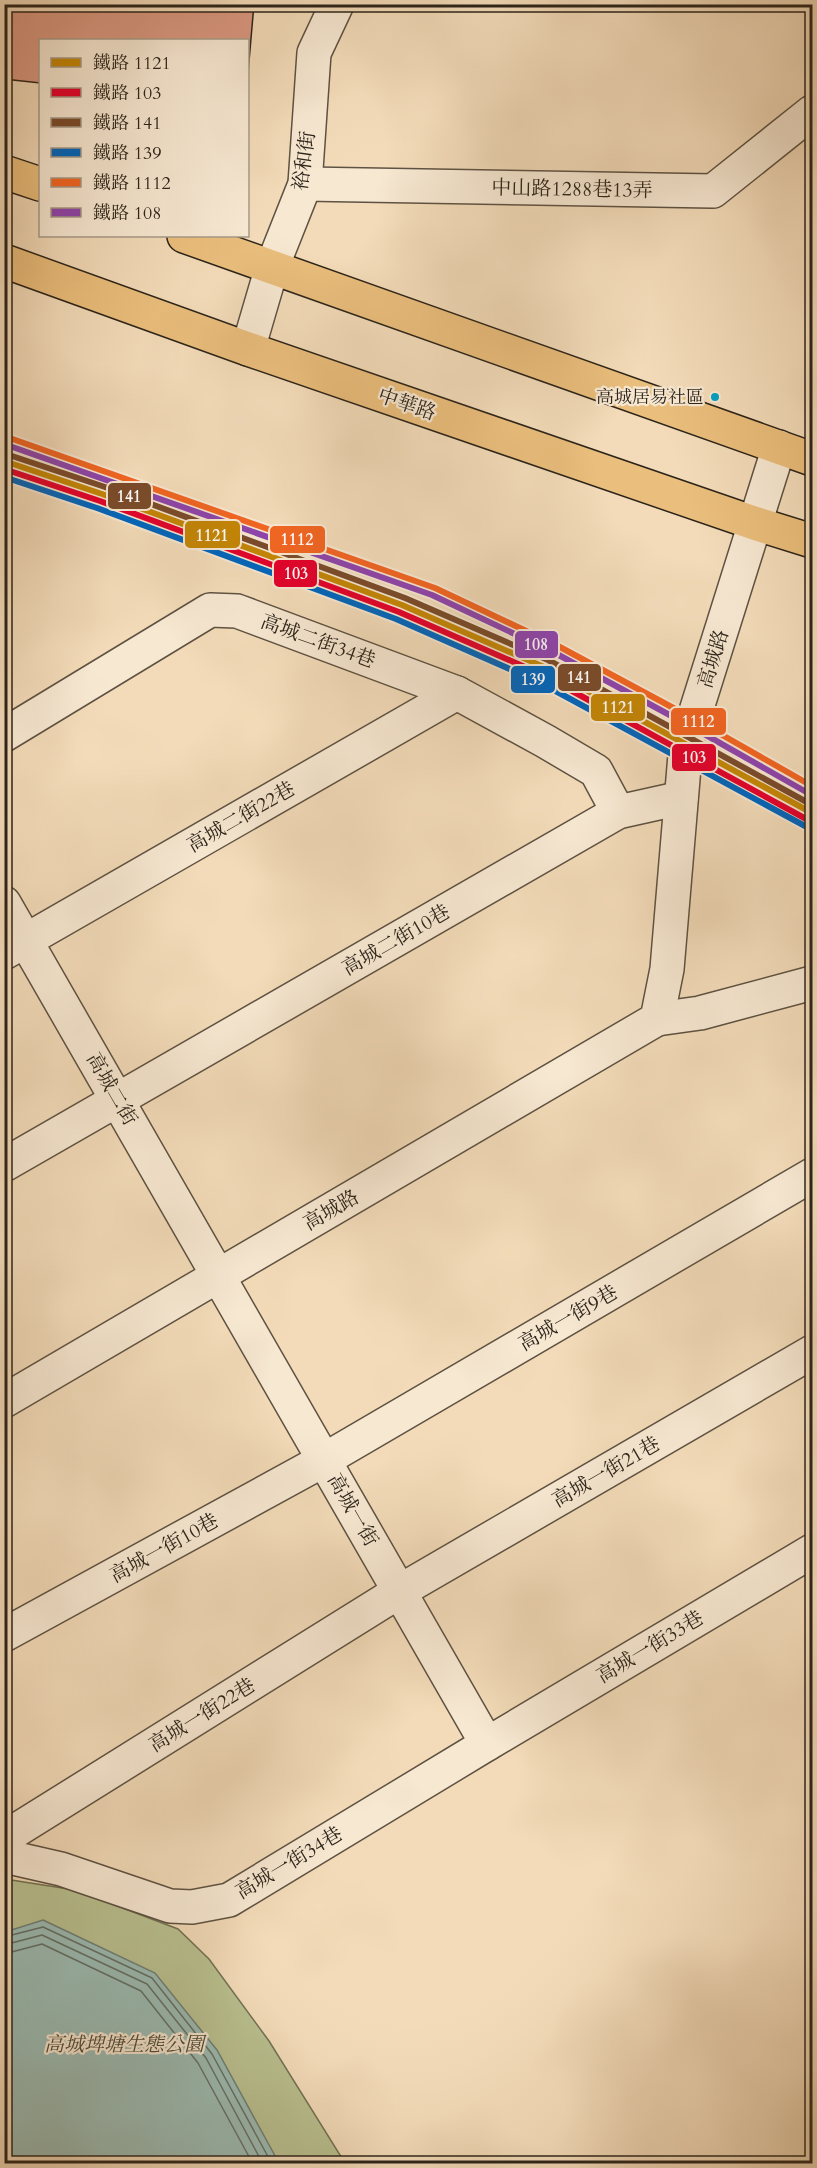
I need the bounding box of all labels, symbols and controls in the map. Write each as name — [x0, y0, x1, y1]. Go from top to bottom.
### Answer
legend — [39, 39, 249, 237]
text: 鐵路 1121 — [93, 51, 171, 76]
text: 鐵路 103 — [93, 81, 162, 106]
text: 鐵路 141 — [93, 111, 162, 136]
street label: 裕和街 — [286, 129, 322, 193]
text: 鐵路 139 — [93, 141, 162, 166]
text: 鐵路 1112 — [93, 171, 171, 196]
street label: 中山路1288巷13弄 — [491, 174, 653, 204]
text: 鐵路 108 — [93, 201, 162, 226]
street label: 中華路 — [374, 381, 440, 427]
place label: 高城居易社區 — [596, 385, 704, 410]
marker: 高城居易社區 — [709, 391, 721, 403]
line badge: 141 — [107, 482, 152, 510]
text: 141 — [117, 486, 141, 508]
line badge: 1121 — [184, 520, 241, 549]
text: 1121 — [196, 525, 228, 547]
line badge: 1112 — [269, 525, 326, 554]
text: 1112 — [281, 529, 313, 551]
line badge: 103 — [273, 559, 318, 588]
text: 103 — [284, 563, 308, 585]
street label: 高城二街34巷 — [257, 608, 379, 674]
street label: 高城路 — [691, 626, 735, 692]
line badge: 108 — [514, 630, 559, 659]
text: 108 — [524, 634, 548, 656]
line badge: 141 — [557, 663, 602, 692]
line badge: 139 — [510, 665, 556, 694]
text: 141 — [567, 667, 591, 689]
text: 139 — [521, 669, 545, 691]
line badge: 1121 — [590, 693, 646, 722]
text: 1121 — [602, 697, 634, 719]
line badge: 1112 — [670, 707, 727, 736]
text: 1112 — [682, 711, 714, 733]
line badge: 103 — [671, 743, 717, 772]
text: 103 — [682, 747, 706, 769]
street label: 高城二街22巷 — [182, 775, 300, 859]
street label: 高城二街10巷 — [337, 898, 455, 982]
street label: 高城二街 — [80, 1048, 144, 1130]
street label: 高城路 — [298, 1183, 364, 1237]
street label: 高城一街9巷 — [514, 1279, 622, 1357]
street label: 高城一街21巷 — [547, 1430, 665, 1514]
street label: 高城一街 — [321, 1469, 385, 1551]
street label: 高城一街10巷 — [105, 1507, 223, 1589]
street label: 高城一街33巷 — [591, 1604, 709, 1690]
street label: 高城一街22巷 — [144, 1672, 260, 1758]
street label: 高城一街34巷 — [230, 1820, 348, 1906]
park label: 高城埤塘生態公園 — [44, 2031, 207, 2058]

